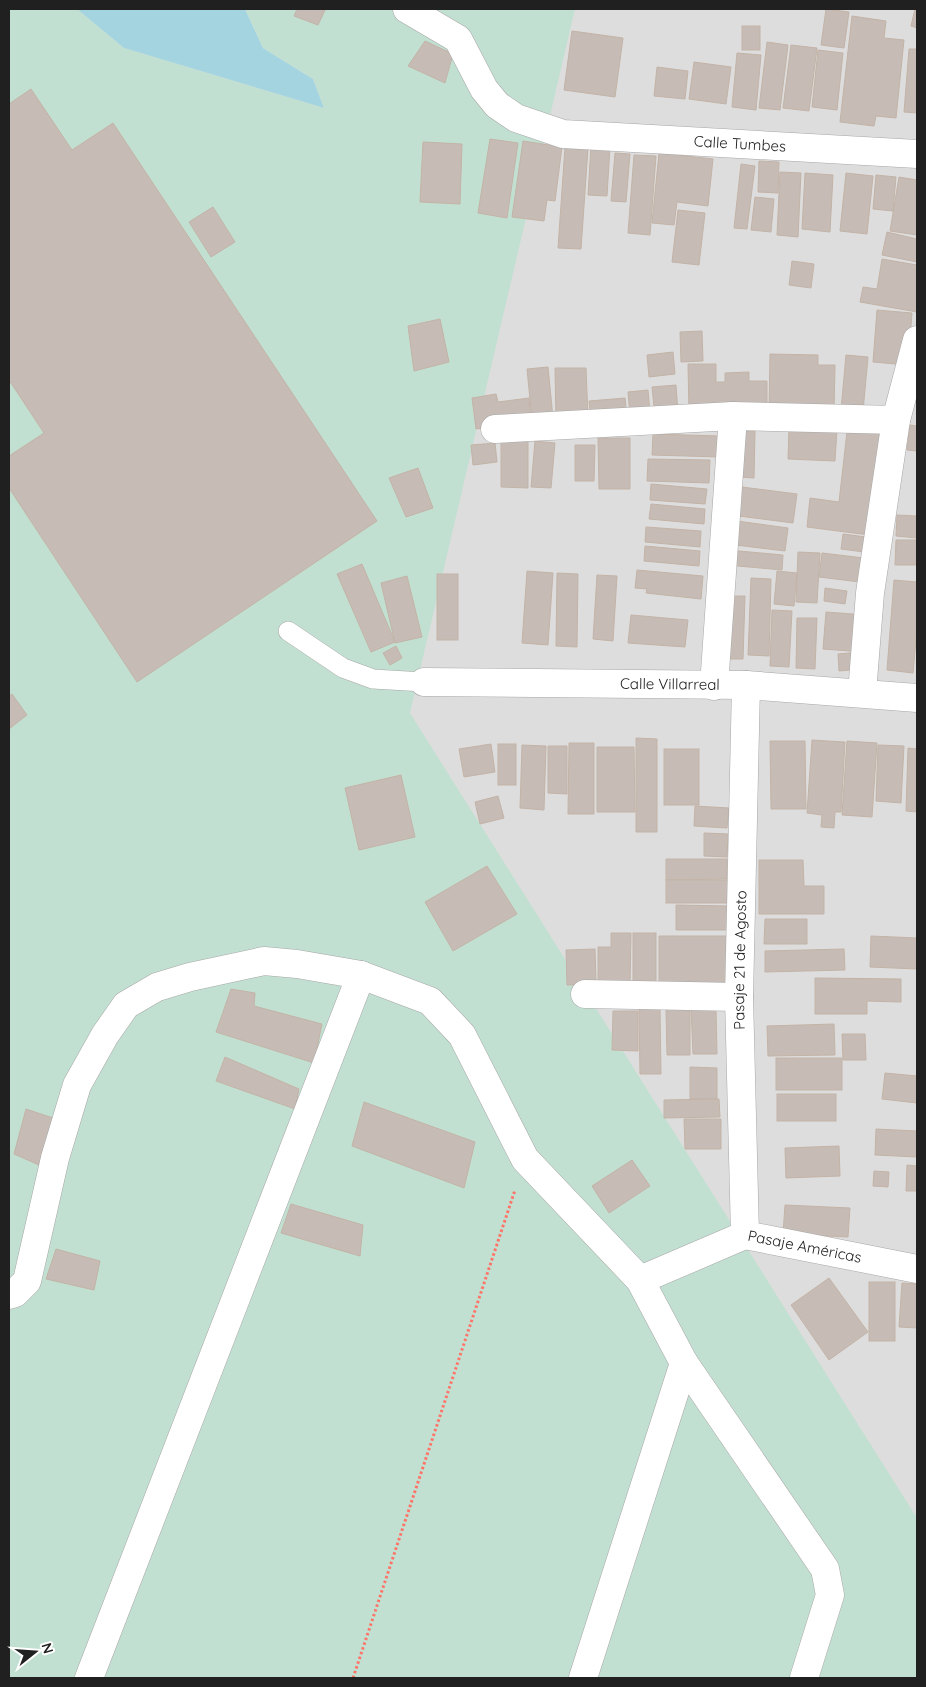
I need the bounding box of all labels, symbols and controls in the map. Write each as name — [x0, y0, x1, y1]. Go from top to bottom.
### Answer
street label: Calle Tumbes — [693, 131, 787, 156]
street label: Calle Villarreal — [620, 674, 720, 694]
street label: Pasaje 21 de Agosto — [729, 890, 750, 1030]
street label: Pasaje Américas — [746, 1226, 863, 1267]
north arrow — [10, 1627, 60, 1677]
text: N — [37, 1641, 58, 1656]

